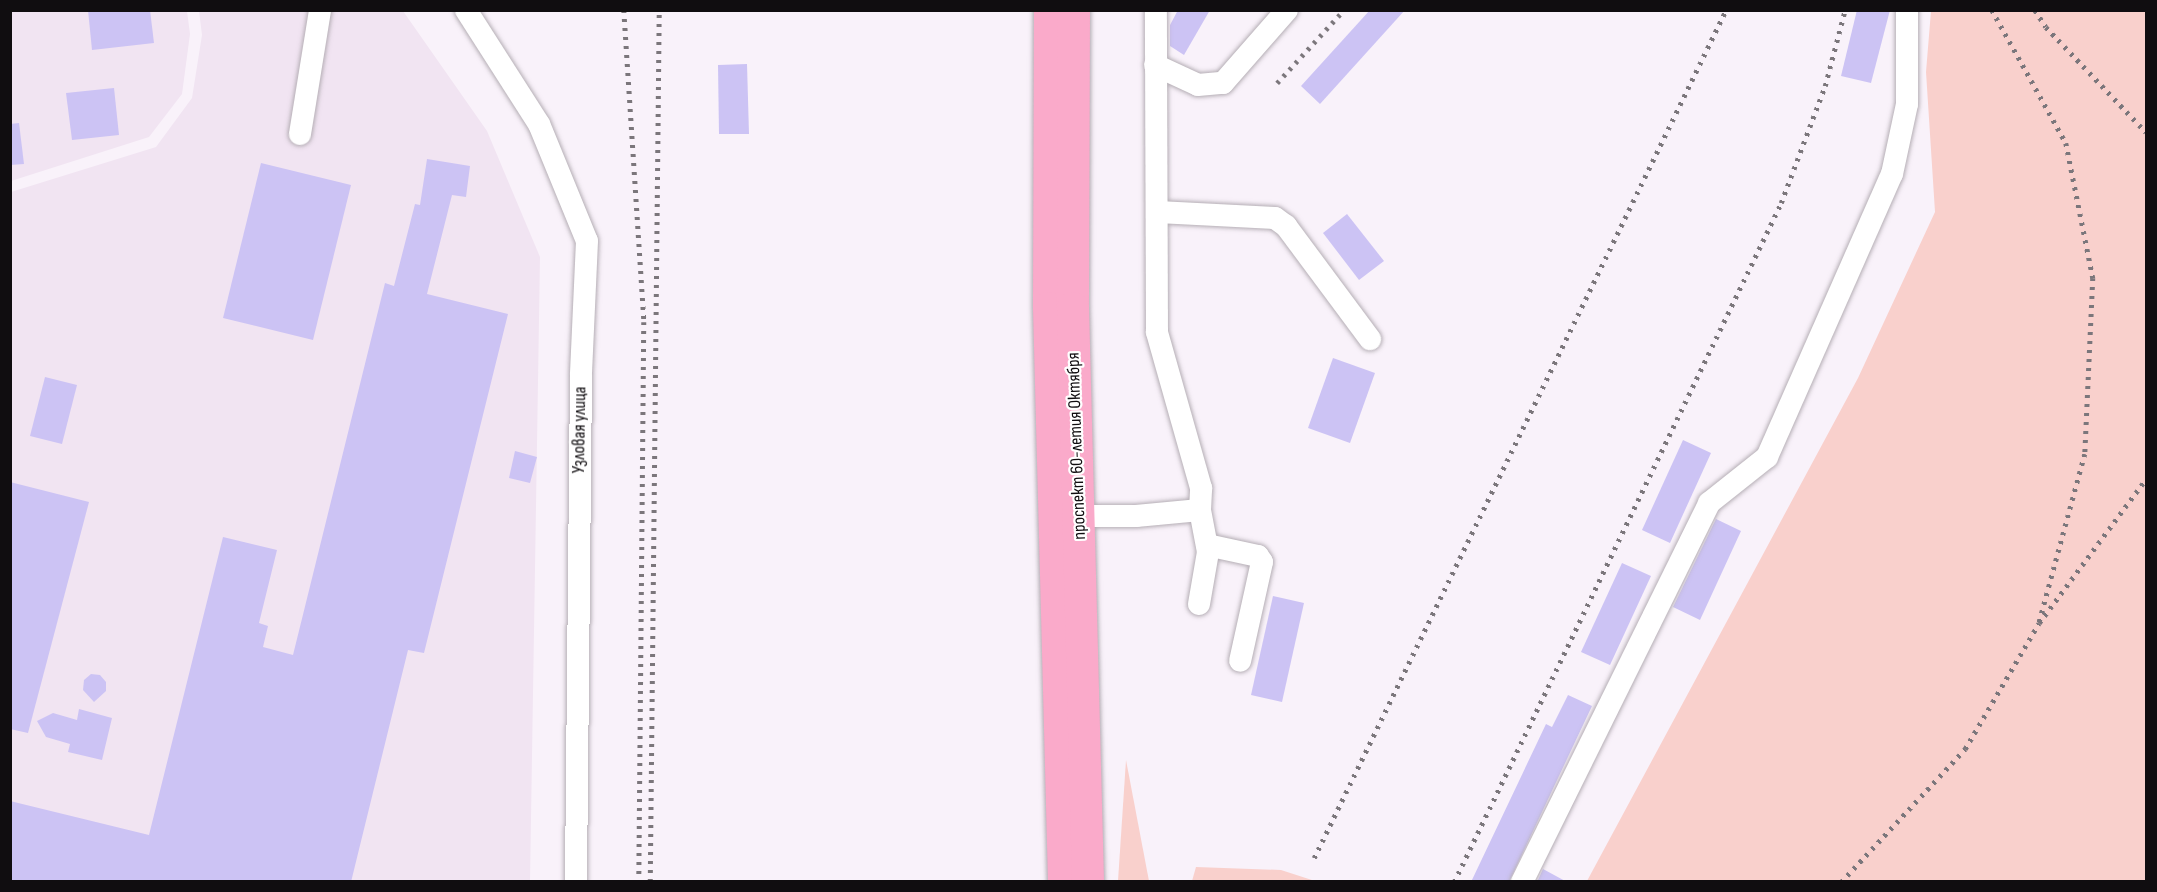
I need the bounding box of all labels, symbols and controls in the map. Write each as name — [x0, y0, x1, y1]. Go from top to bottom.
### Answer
street label: проспект 60-летия Октября — [1063, 352, 1091, 540]
street label: Узловая улица — [568, 386, 592, 474]

